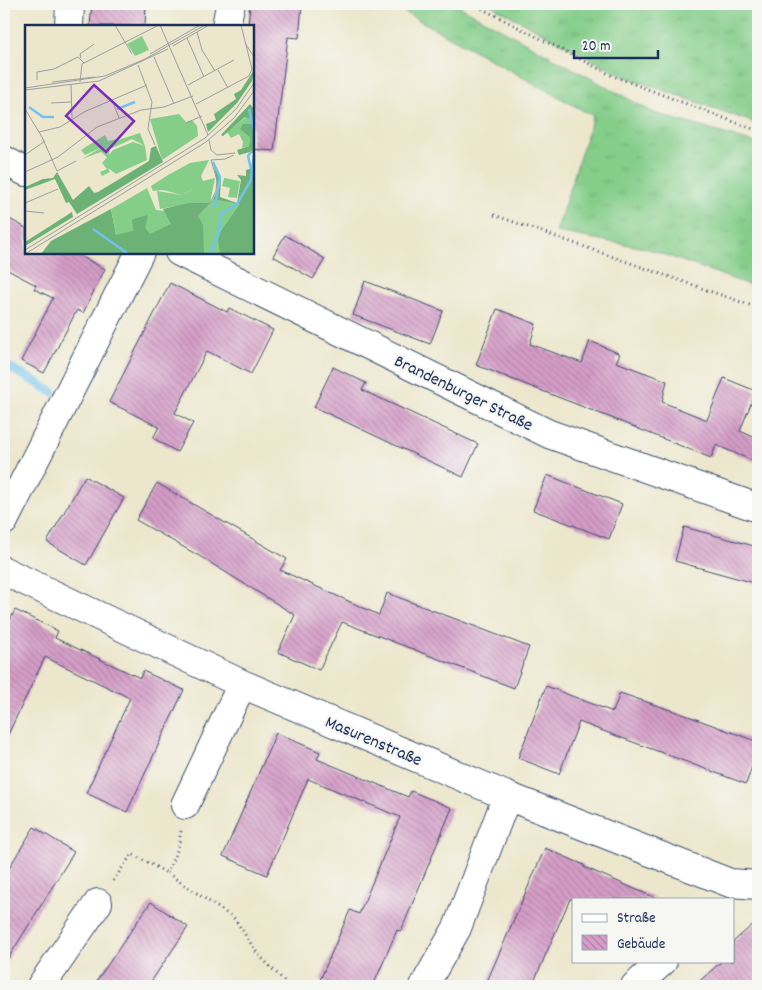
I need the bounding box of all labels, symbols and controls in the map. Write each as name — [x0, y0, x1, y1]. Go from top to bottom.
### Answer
inset map — [25, 25, 254, 254]
scale bar — [574, 28, 658, 60]
text: 20 m — [582, 36, 610, 58]
street label: Brandenburger Straße — [389, 350, 537, 439]
street label: Masurenstraße — [321, 711, 425, 774]
legend — [572, 898, 734, 962]
text: Straße — [617, 908, 656, 930]
text: Gebäude — [617, 934, 666, 956]

